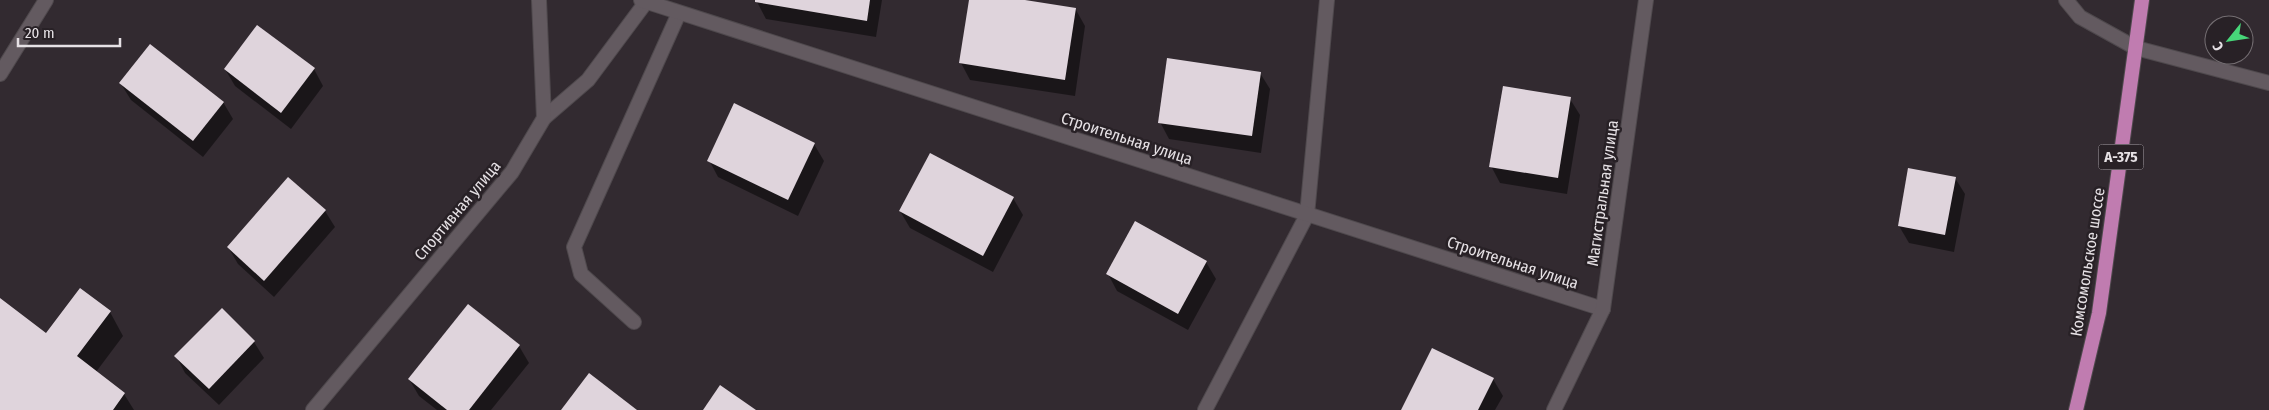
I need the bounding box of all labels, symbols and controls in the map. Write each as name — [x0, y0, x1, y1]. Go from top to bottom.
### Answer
scale bar — [18, 15, 120, 47]
north arrow — [2204, 15, 2254, 65]
text: 20 m — [25, 24, 55, 42]
text: С — [2209, 38, 2227, 54]
street label: Строительная улица — [1059, 108, 1195, 169]
street label: Магистральная улица — [1583, 119, 1622, 267]
road number: А-375 — [2098, 144, 2144, 170]
street label: Спортивная улица — [410, 157, 505, 264]
street label: Комсомольское шоссе — [2066, 186, 2109, 338]
street label: Строительная улица — [1445, 232, 1581, 293]

